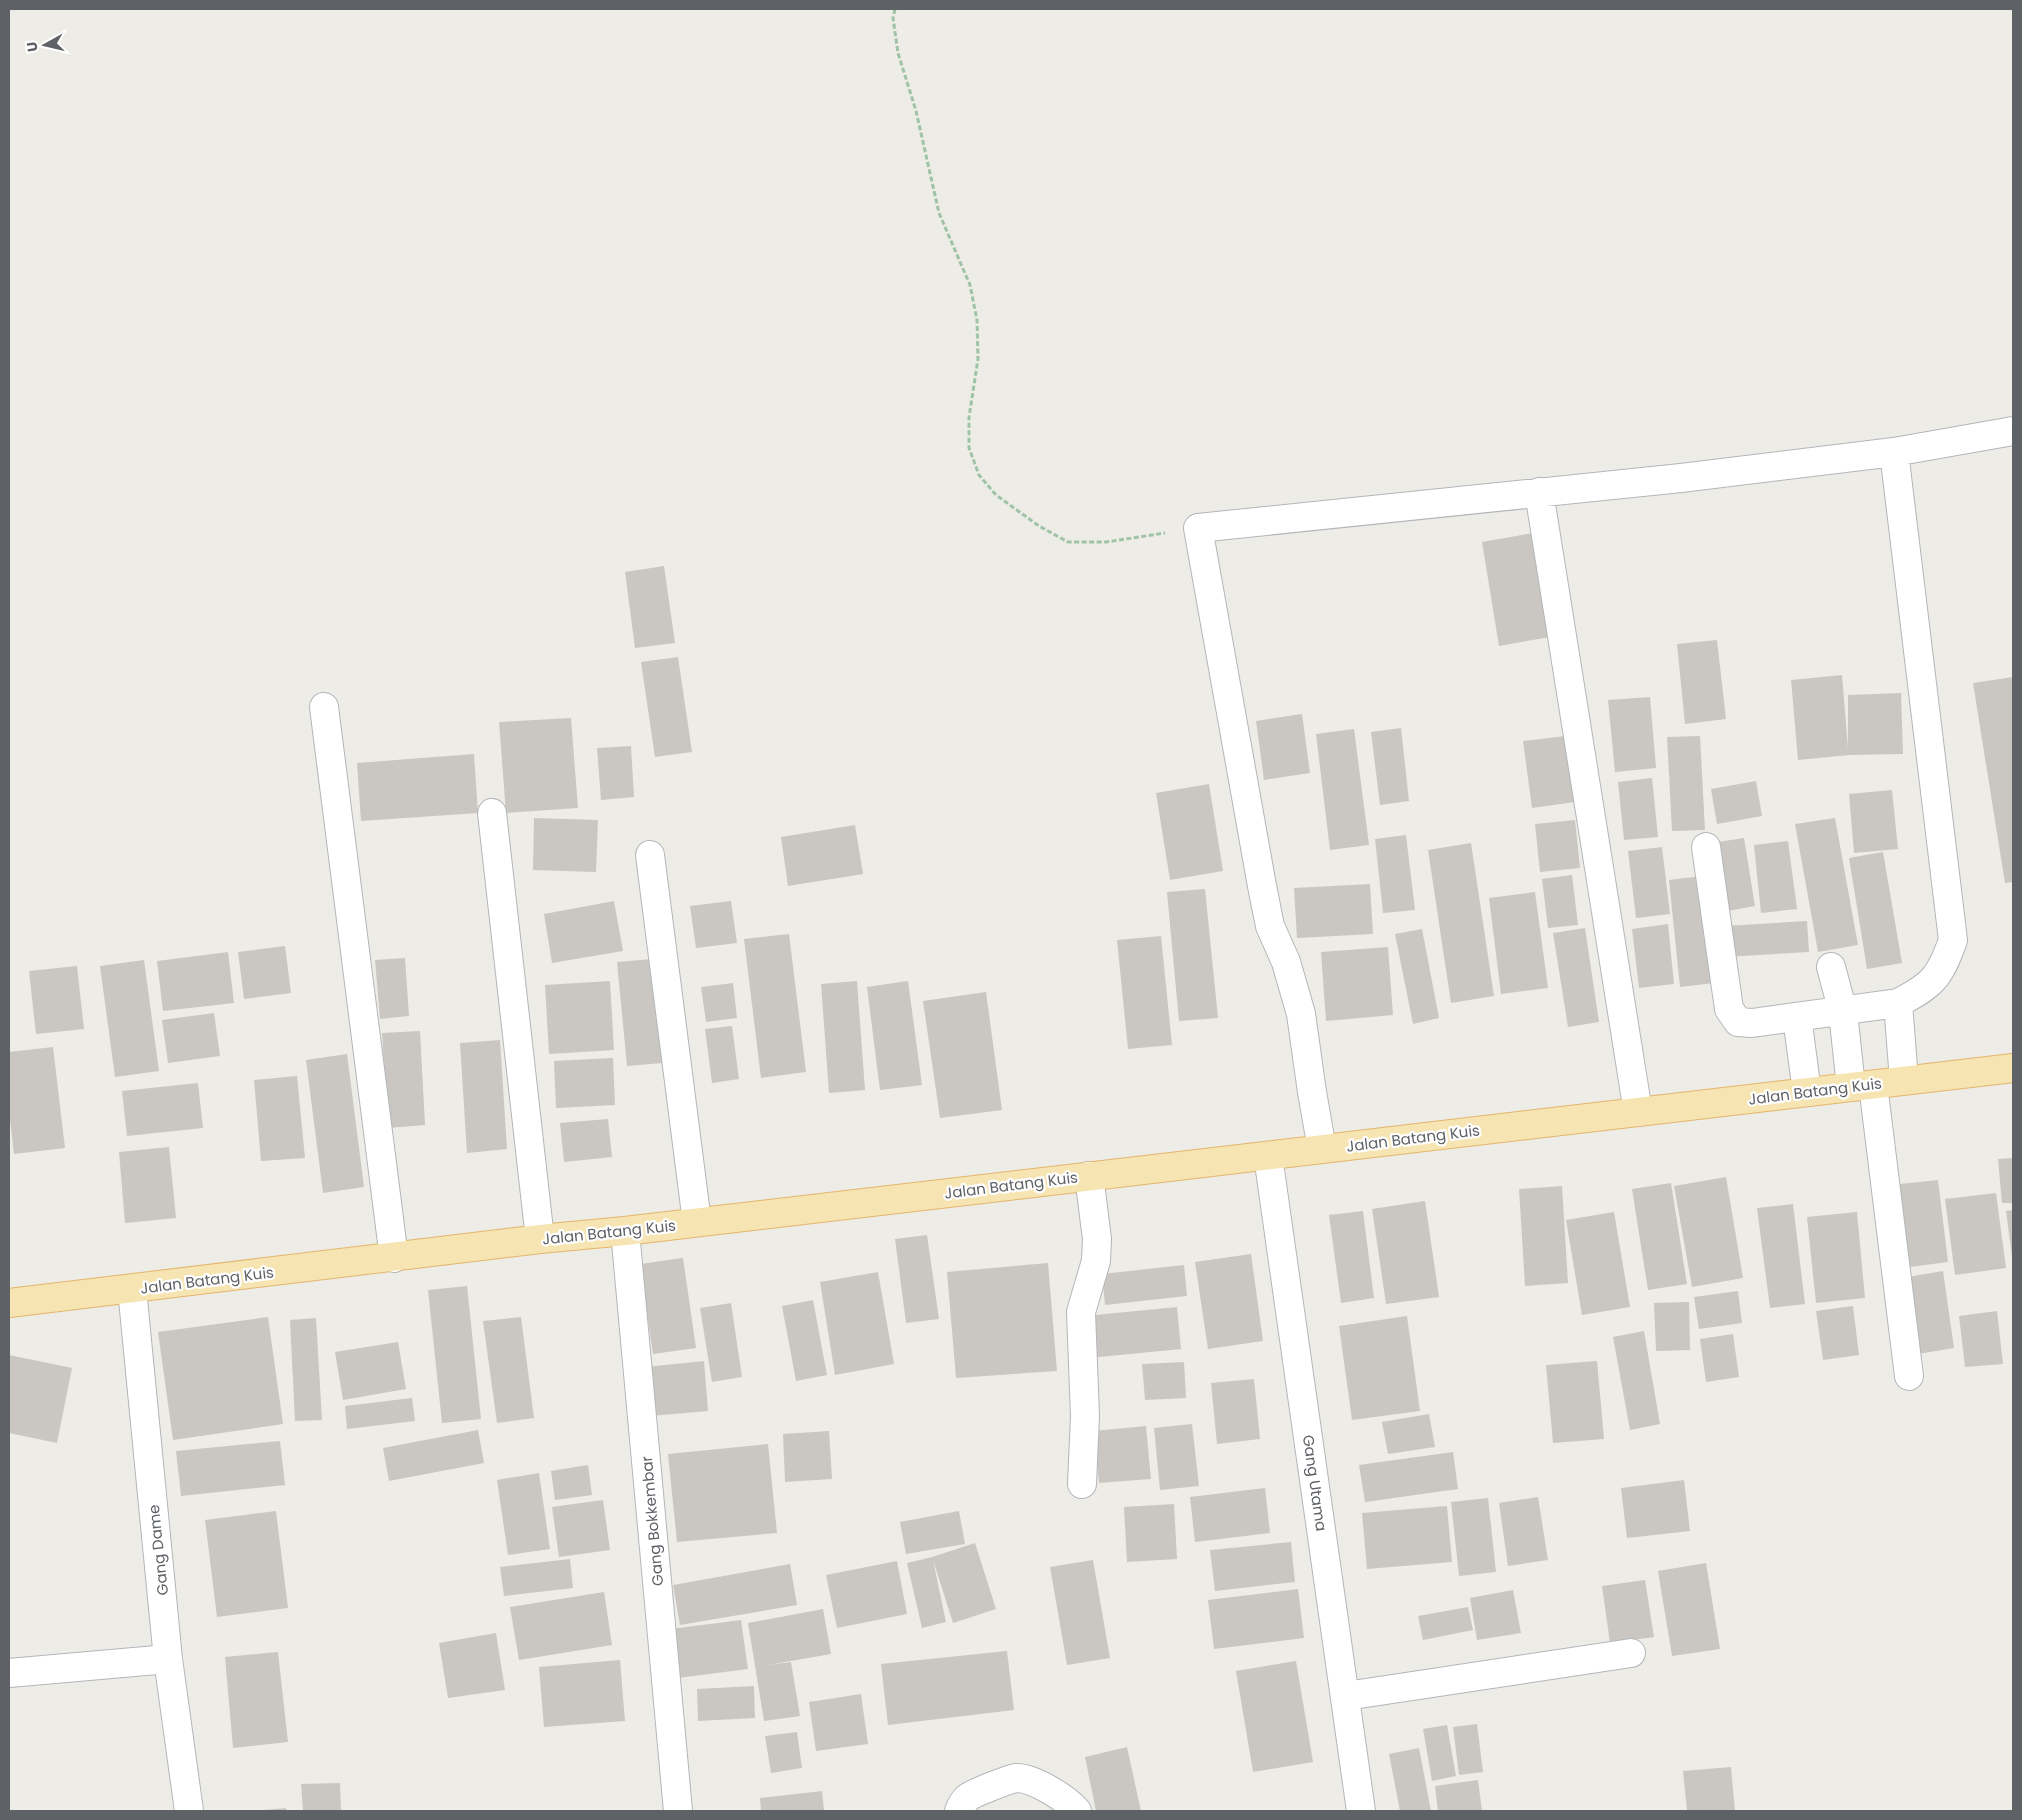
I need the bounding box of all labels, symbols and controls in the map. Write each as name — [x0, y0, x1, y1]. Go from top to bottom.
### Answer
north arrow — [20, 20, 70, 70]
text: U — [22, 40, 43, 53]
street label: Jalan Batang Kuis — [1747, 1072, 1883, 1110]
street label: Jalan Batang Kuis — [1345, 1119, 1481, 1157]
street label: Jalan Batang Kuis — [943, 1166, 1079, 1204]
street label: Jalan Batang Kuis — [541, 1215, 677, 1249]
street label: Jalan Batang Kuis — [139, 1261, 275, 1299]
street label: Gang Utama — [1298, 1434, 1332, 1532]
street label: Gang Bokkembar — [636, 1455, 668, 1587]
street label: Gang Dame — [143, 1504, 173, 1596]

